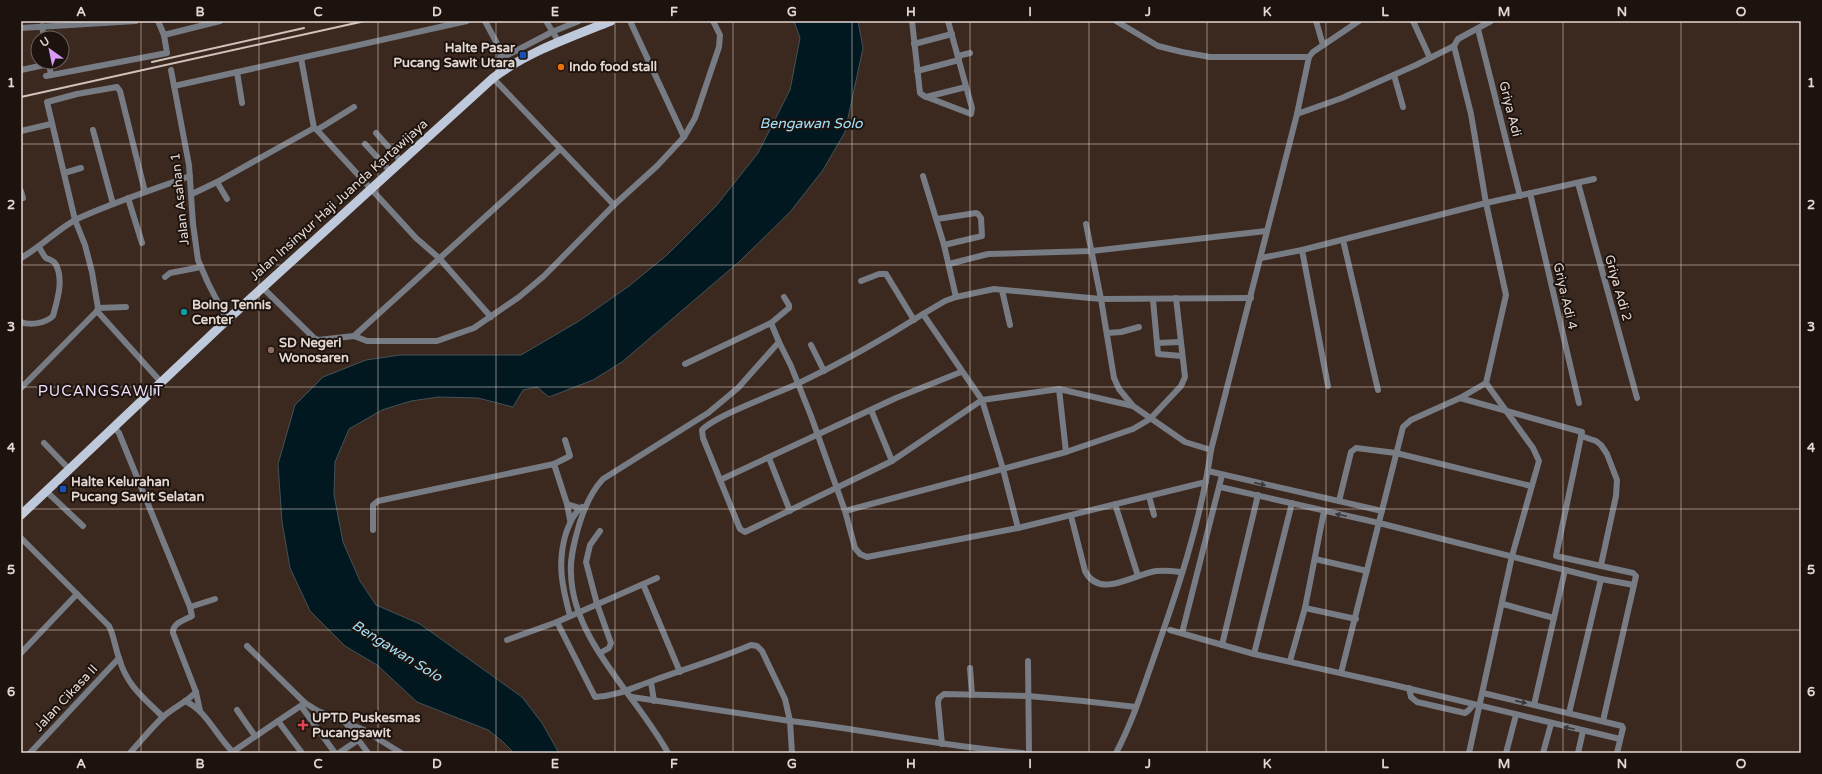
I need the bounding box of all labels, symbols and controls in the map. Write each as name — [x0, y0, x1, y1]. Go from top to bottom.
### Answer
text: A — [76, 4, 86, 20]
text: B — [195, 4, 205, 20]
text: C — [313, 4, 323, 20]
text: D — [432, 4, 442, 20]
text: E — [551, 4, 559, 20]
text: F — [670, 4, 678, 20]
text: G — [787, 4, 797, 20]
text: H — [906, 4, 916, 20]
text: I — [1028, 4, 1032, 20]
text: J — [1144, 4, 1151, 20]
text: K — [1263, 4, 1272, 20]
text: L — [1381, 4, 1389, 20]
text: M — [1498, 4, 1510, 20]
text: N — [1617, 4, 1627, 20]
text: O — [1736, 4, 1747, 20]
north arrow — [30, 30, 70, 70]
text: U — [38, 34, 52, 50]
place label: Halte Pasar Pucang Sawit Utara — [393, 40, 516, 71]
marker: Halte Pasar Pucang Sawit Utara — [518, 50, 528, 60]
place label: Indo food stall — [569, 59, 657, 75]
marker: Indo food stall — [556, 62, 566, 72]
text: 1 — [7, 75, 15, 91]
text: 1 — [1807, 75, 1815, 91]
street label: Griya Adi — [1495, 80, 1525, 138]
water label: Bengawan Solo — [760, 115, 864, 132]
street label: Jalan Insinyur Haji Juanda Kartawijaya — [247, 116, 431, 284]
street label: Jalan Asahan 1 — [167, 152, 193, 246]
text: 2 — [7, 197, 15, 213]
text: 2 — [1807, 197, 1815, 213]
street label: Griya Adi 2 — [1601, 253, 1635, 323]
street label: Griya Adi 4 — [1550, 261, 1580, 331]
place label: Boing Tennis Center — [192, 297, 271, 328]
marker: Boing Tennis Center — [179, 307, 189, 317]
text: 3 — [7, 319, 15, 335]
text: 3 — [1807, 319, 1815, 335]
place label: SD Negeri Wonosaren — [279, 335, 349, 366]
marker: SD Negeri Wonosaren — [266, 345, 276, 355]
district label: PUCANGSAWIT — [38, 382, 164, 400]
text: 4 — [7, 440, 16, 456]
text: 4 — [1807, 440, 1816, 456]
place label: Halte Kelurahan Pucang Sawit Selatan — [71, 474, 204, 505]
one-way arrow — [1254, 481, 1266, 487]
marker: Halte Kelurahan Pucang Sawit Selatan — [58, 484, 68, 494]
one-way arrow — [1335, 511, 1347, 517]
text: 5 — [7, 562, 15, 578]
text: 5 — [1807, 562, 1815, 578]
water label: Bengawan Solo — [349, 617, 446, 686]
street label: Jalan Cikasa II — [31, 661, 101, 735]
text: 6 — [7, 684, 15, 700]
text: 6 — [1807, 684, 1815, 700]
one-way arrow — [1515, 700, 1527, 706]
place label: UPTD Puskesmas Pucangsawit — [312, 710, 421, 741]
marker: UPTD Puskesmas Pucangsawit — [297, 719, 309, 731]
one-way arrow — [1562, 724, 1575, 730]
text: A — [76, 756, 86, 772]
text: B — [195, 756, 205, 772]
text: C — [313, 756, 323, 772]
text: D — [432, 756, 442, 772]
text: E — [551, 756, 559, 772]
text: F — [670, 756, 678, 772]
text: G — [787, 756, 797, 772]
text: H — [906, 756, 916, 772]
text: I — [1028, 756, 1032, 772]
text: J — [1144, 756, 1151, 772]
text: K — [1263, 756, 1272, 772]
text: L — [1381, 756, 1389, 772]
text: M — [1498, 756, 1510, 772]
text: N — [1617, 756, 1627, 772]
text: O — [1736, 756, 1747, 772]

